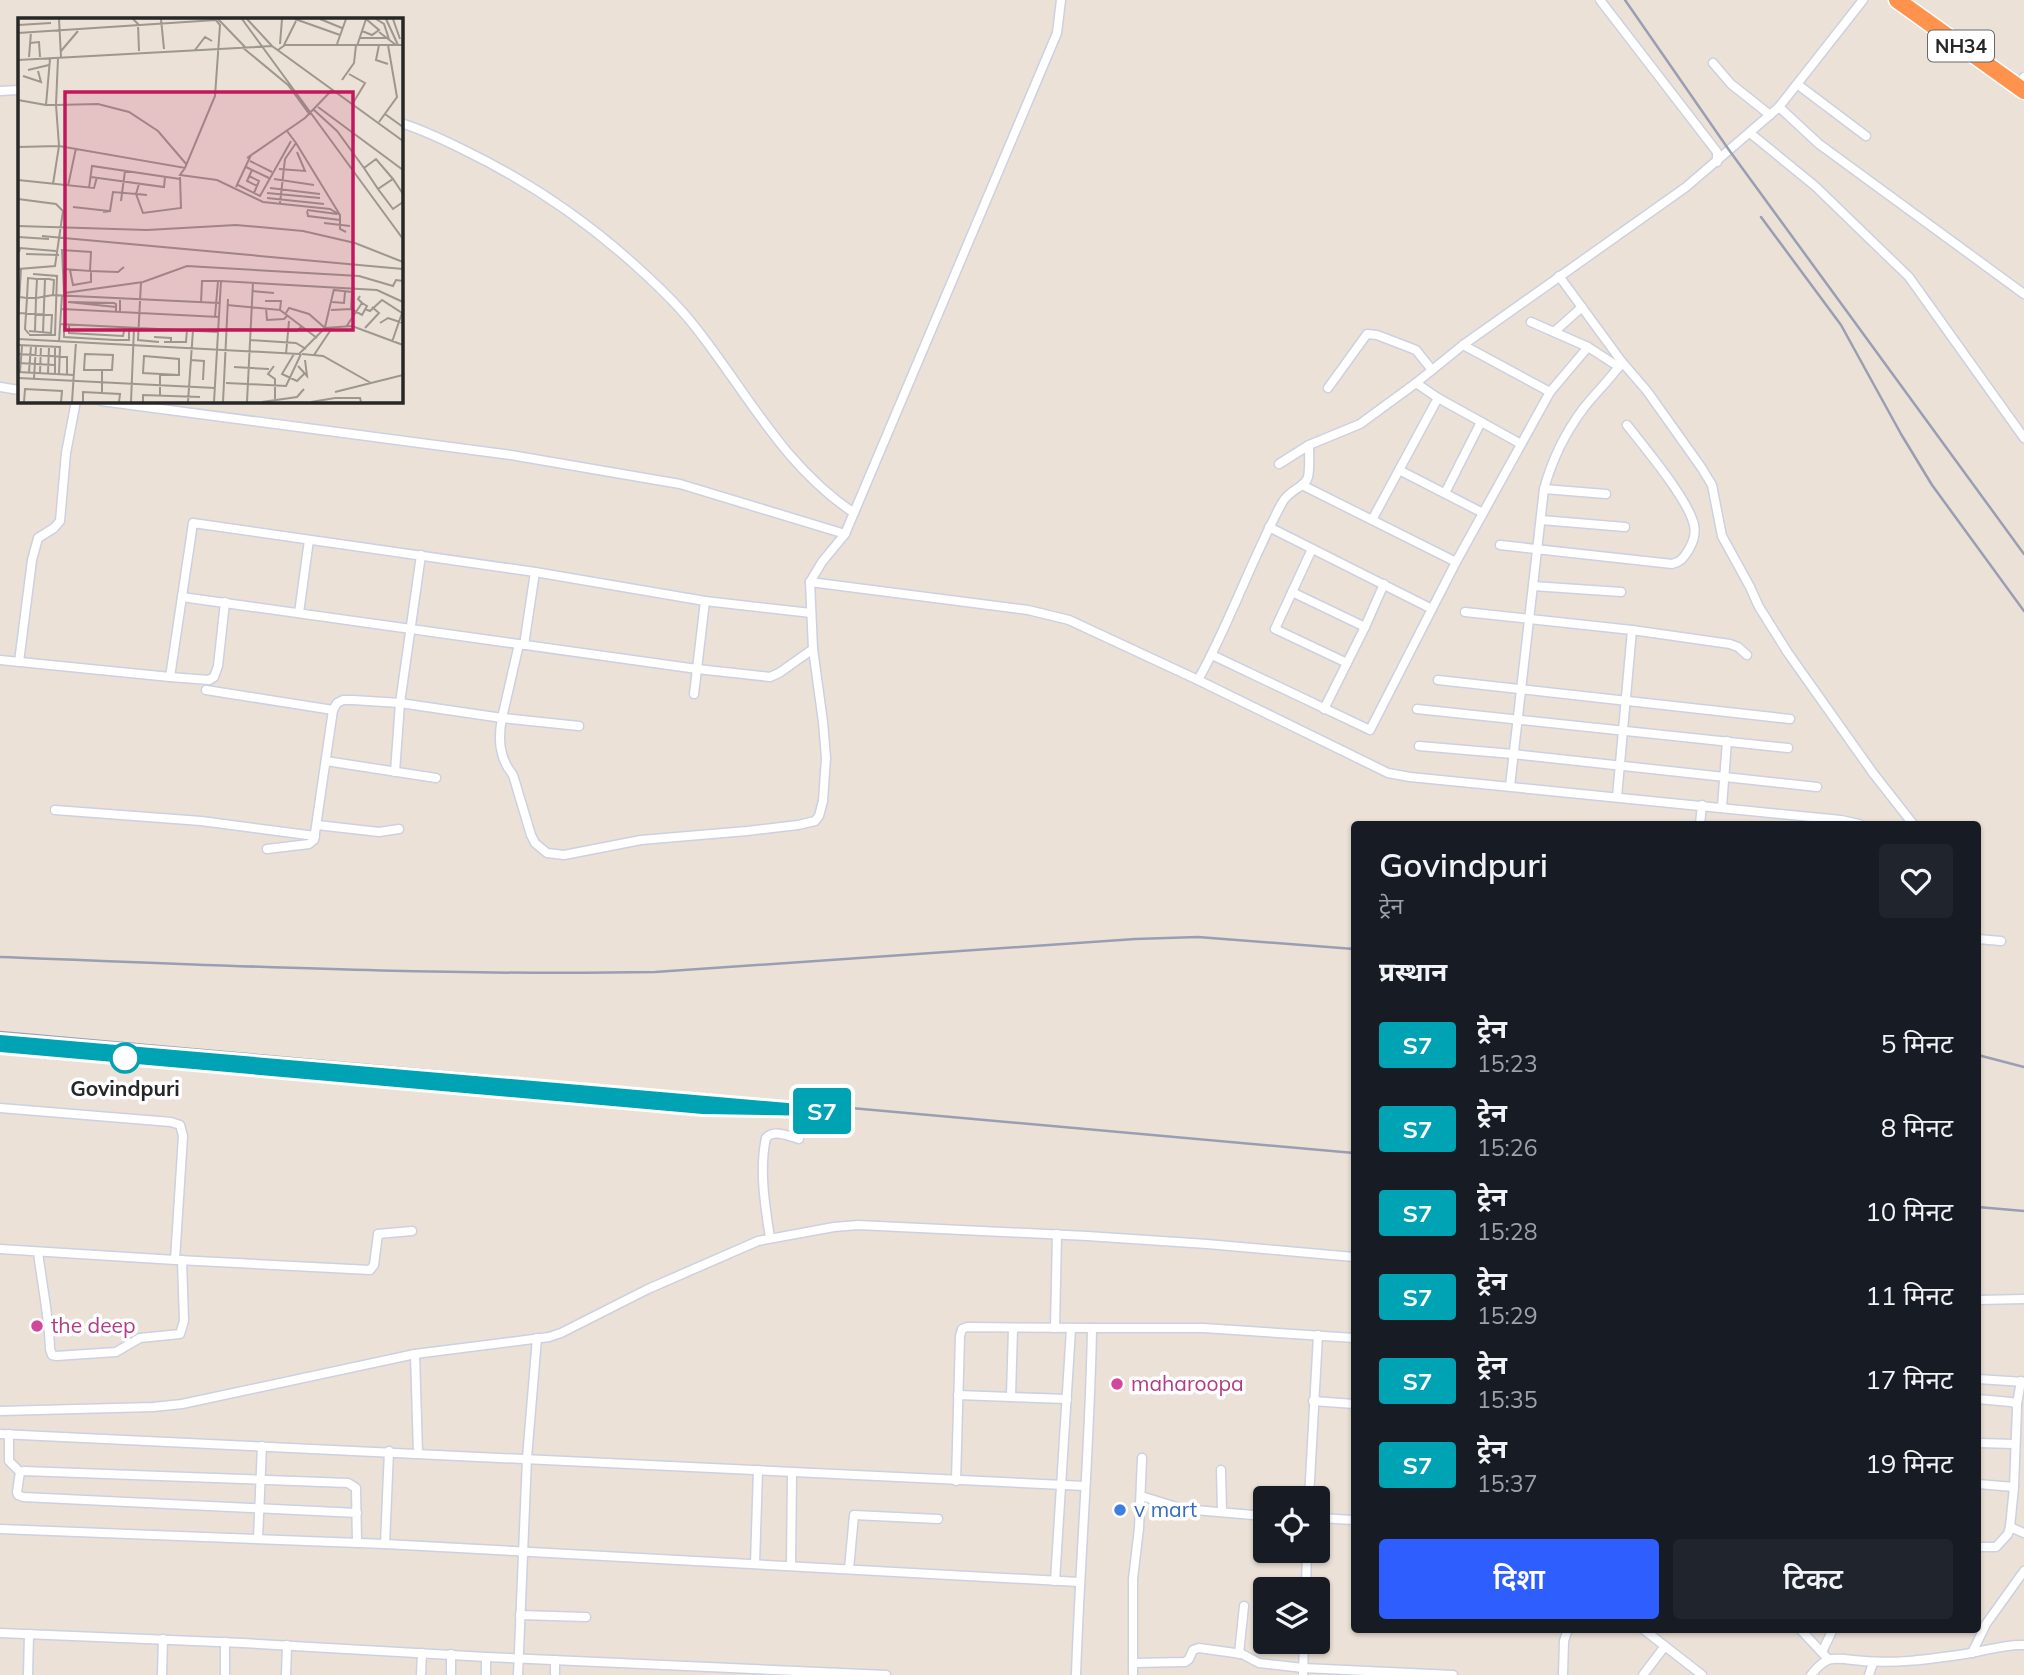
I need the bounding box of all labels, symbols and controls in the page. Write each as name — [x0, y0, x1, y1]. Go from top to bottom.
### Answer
inset map — [18, 18, 402, 402]
road number: NH34 — [1928, 30, 1994, 61]
text: Govindpuri — [1379, 844, 1548, 885]
button: heart — [1879, 844, 1953, 918]
text: ट्रेन — [1379, 891, 1403, 920]
text: प्रस्थान — [1379, 955, 1447, 988]
text: ट्रेन — [1477, 1012, 1507, 1045]
text: 5 मिनट — [1881, 1027, 1953, 1060]
text: S7 — [1403, 1030, 1432, 1060]
marker: Govindpuri — [110, 1043, 140, 1073]
text: 15:23 — [1477, 1049, 1537, 1078]
place label: Govindpuri — [70, 1075, 180, 1101]
line badge: S7 — [790, 1088, 854, 1134]
text: S7 — [807, 1096, 837, 1126]
text: ट्रेन — [1477, 1096, 1507, 1129]
text: 8 मिनट — [1881, 1111, 1953, 1144]
text: S7 — [1403, 1114, 1432, 1144]
text: 15:26 — [1477, 1133, 1537, 1162]
text: ट्रेन — [1477, 1180, 1507, 1213]
text: 10 मिनट — [1865, 1195, 1953, 1228]
text: S7 — [1403, 1198, 1432, 1228]
text: 15:28 — [1477, 1217, 1537, 1246]
text: ट्रेन — [1477, 1264, 1507, 1297]
text: 11 मिनट — [1865, 1279, 1953, 1312]
text: S7 — [1403, 1282, 1432, 1312]
text: 15:29 — [1477, 1301, 1537, 1330]
place label: the deep — [51, 1312, 136, 1338]
marker: the deep — [29, 1318, 45, 1334]
text: ट्रेन — [1477, 1348, 1507, 1381]
text: 17 मिनट — [1865, 1363, 1953, 1396]
text: S7 — [1403, 1366, 1432, 1396]
place label: maharoopa — [1131, 1370, 1244, 1396]
marker: maharoopa — [1109, 1376, 1125, 1392]
text: 15:35 — [1477, 1385, 1537, 1414]
text: ट्रेन — [1477, 1432, 1507, 1465]
text: 19 मिनट — [1865, 1447, 1953, 1480]
text: S7 — [1403, 1450, 1432, 1480]
text: 15:37 — [1477, 1469, 1537, 1498]
map controls — [1253, 1486, 1330, 1654]
button: locate — [1253, 1486, 1330, 1563]
place label: v mart — [1134, 1496, 1197, 1522]
marker: v mart — [1112, 1502, 1128, 1518]
button: दिशा — [1379, 1539, 1659, 1619]
button: टिकट — [1673, 1539, 1953, 1619]
button: layers — [1253, 1577, 1330, 1654]

